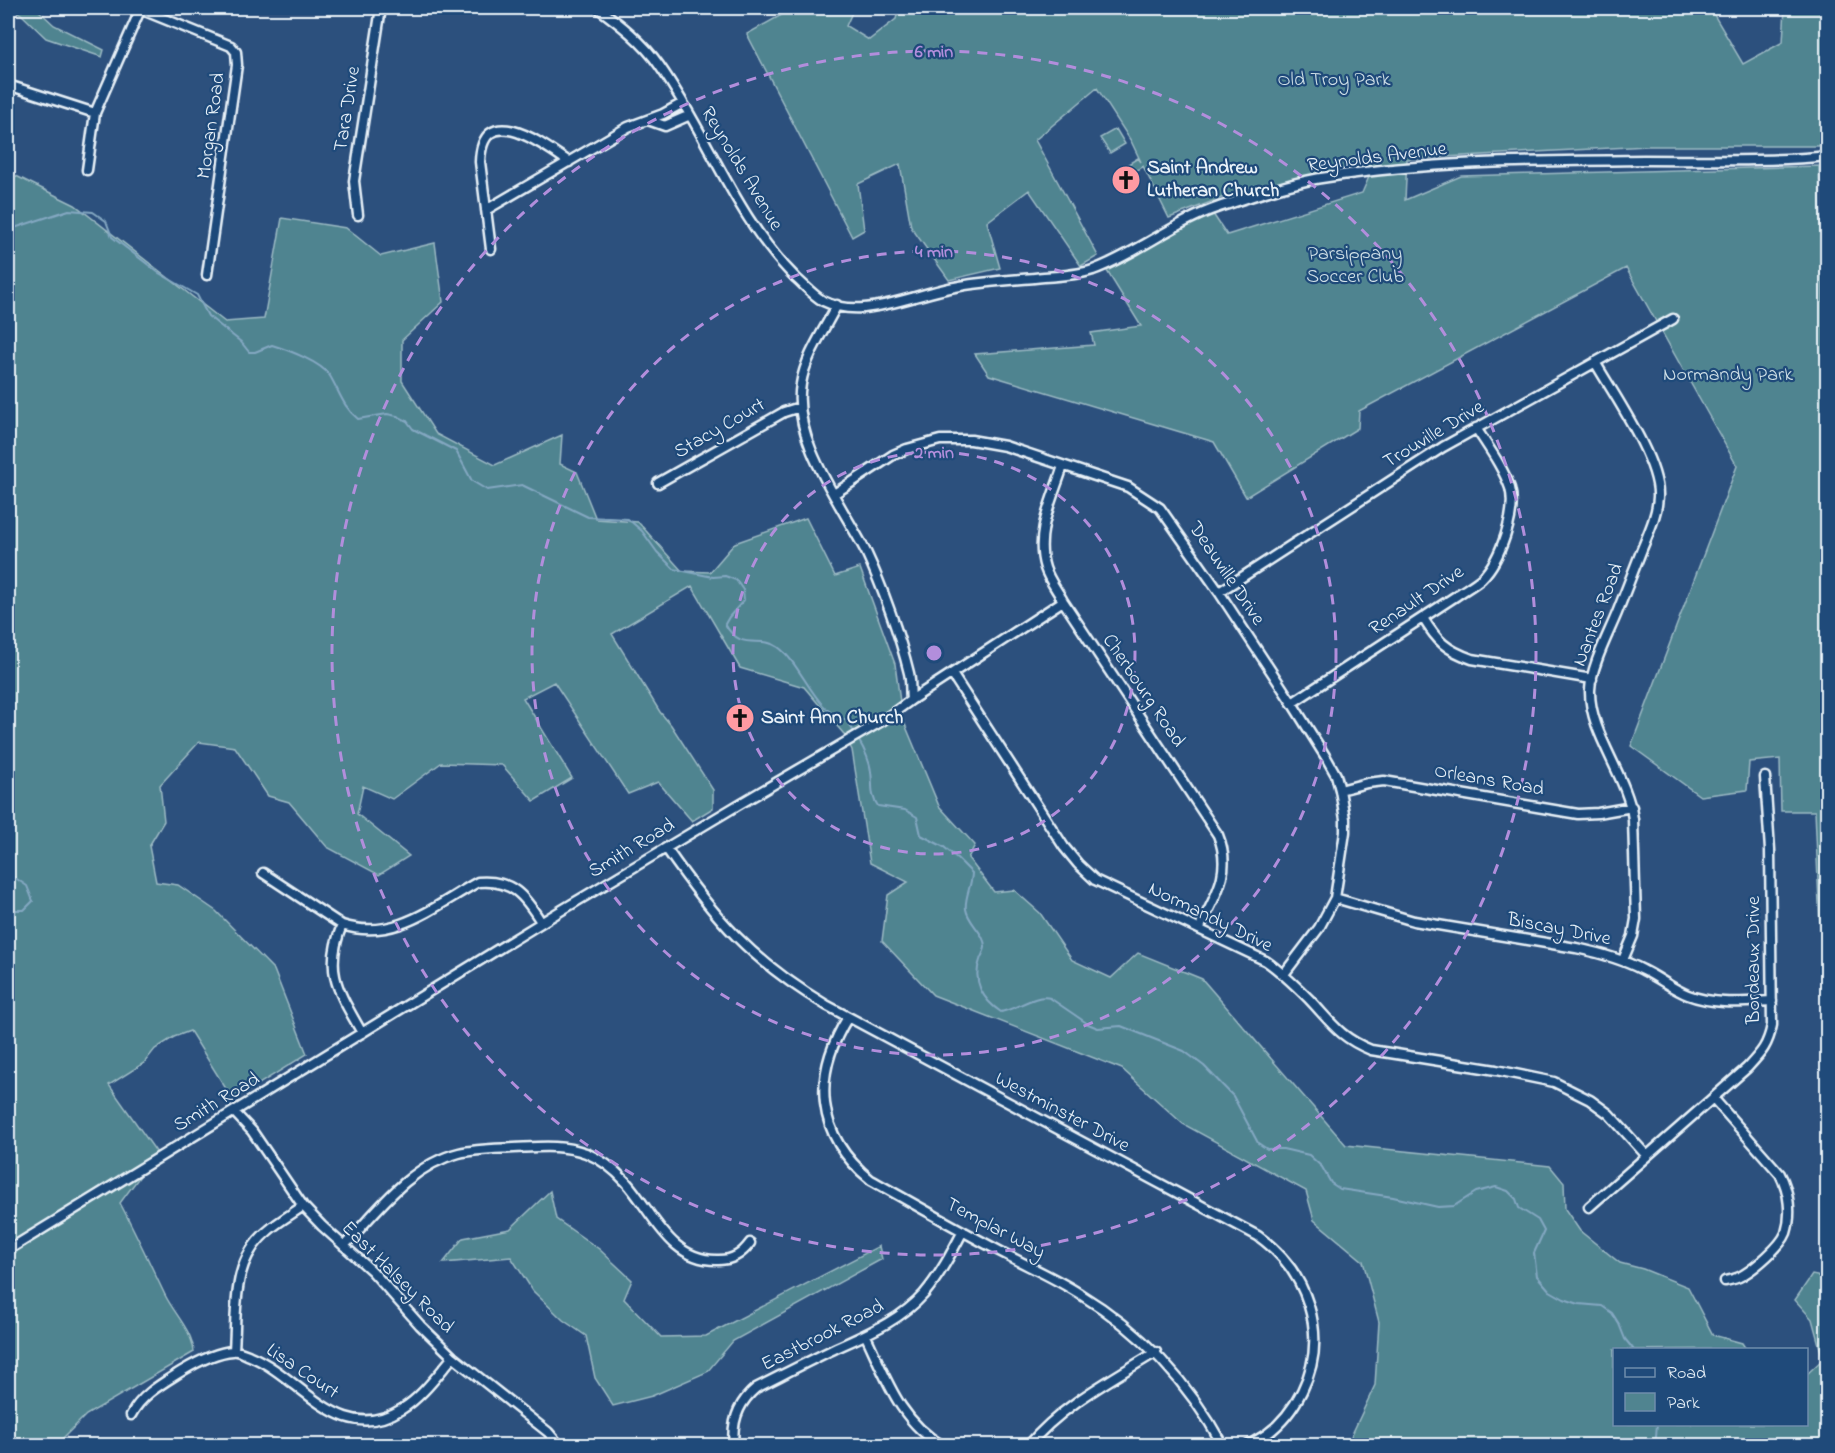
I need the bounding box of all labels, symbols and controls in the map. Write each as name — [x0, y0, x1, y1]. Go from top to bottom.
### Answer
text: 6 min — [915, 40, 953, 66]
street label: Tara Drive — [327, 64, 369, 154]
park label: Old Troy Park — [1277, 66, 1391, 95]
street label: Morgan Road — [190, 71, 235, 181]
street label: Reynolds Avenue — [692, 101, 790, 237]
street label: Reynolds Avenue — [1306, 135, 1448, 181]
place label: Saint Andrew Lutheran Church — [1147, 154, 1279, 206]
church icon: Saint Andrew Lutheran Church — [1110, 164, 1142, 196]
text: 4 min — [915, 240, 953, 266]
park label: Parsippany Soccer Club — [1306, 240, 1404, 292]
park label: Normandy Park — [1663, 361, 1793, 390]
street label: Stacy Court — [669, 391, 771, 467]
street label: Trouville Drive — [1378, 393, 1490, 477]
text: 2 min — [913, 441, 954, 467]
street label: Deauville Drive — [1180, 515, 1271, 632]
street label: Renault Drive — [1364, 559, 1470, 643]
street label: Nantes Road — [1566, 559, 1632, 671]
street label: Cherbourg Road — [1093, 628, 1192, 754]
centre of rings — [924, 643, 944, 663]
church icon: Saint Ann Church — [724, 702, 756, 734]
place label: Saint Ann Church — [761, 704, 903, 733]
street label: Orleans Road — [1432, 757, 1546, 805]
street label: Smith Road — [583, 812, 681, 886]
street label: Normandy Drive — [1143, 875, 1277, 961]
street label: Bordeaux Drive — [1740, 896, 1769, 1025]
street label: Biscay Drive — [1504, 906, 1613, 954]
street label: Westminster Drive — [989, 1065, 1135, 1161]
street label: Smith Road — [168, 1066, 266, 1140]
street label: Templar Way — [940, 1191, 1050, 1267]
street label: East Halsey Road — [334, 1215, 460, 1341]
street label: Eastbrook Road — [757, 1293, 889, 1379]
street label: Lisa Court — [260, 1337, 345, 1407]
legend — [1613, 1348, 1808, 1426]
text: Road — [1667, 1361, 1706, 1387]
text: Park — [1667, 1391, 1700, 1417]

